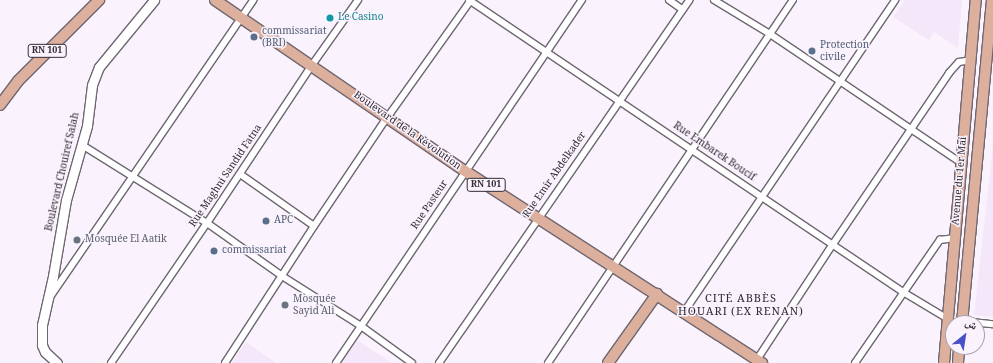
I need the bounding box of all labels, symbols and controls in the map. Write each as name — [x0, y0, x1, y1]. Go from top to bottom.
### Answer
place label: Le Casino — [338, 12, 383, 24]
marker: Le Casino — [325, 13, 335, 23]
place label: commissariat (BRI) — [262, 25, 326, 48]
marker: commissariat (BRI) — [249, 32, 259, 42]
place label: Protection civile — [820, 39, 869, 62]
road number: RN 101 — [27, 44, 67, 58]
marker: Protection civile — [807, 46, 817, 56]
street label: Boulevard de la Révolution — [351, 89, 463, 173]
street label: Boulevard Chouiref Salah — [43, 111, 83, 233]
street label: Rue Embarek Boucif — [671, 120, 757, 184]
street label: Rue Maghni Sandid Fatna — [187, 122, 265, 230]
street label: Rue Emir Abdelkader — [521, 130, 589, 220]
street label: Avenue du 1er Mai — [950, 136, 970, 226]
street label: Rue Pasteur — [409, 178, 451, 232]
road number: RN 101 — [466, 178, 506, 192]
place label: APC — [274, 215, 293, 227]
marker: APC — [261, 216, 271, 226]
place label: Mosquée El Aatik — [85, 234, 167, 246]
marker: Mosquée El Aatik — [72, 235, 82, 245]
place label: commissariat — [222, 245, 286, 257]
marker: commissariat — [209, 246, 219, 256]
place label: Mosquée Sayid Ali — [293, 293, 336, 316]
district label: CITÉ ABBÈS HOUARI (EX RENAN) — [678, 294, 804, 320]
marker: Mosquée Sayid Ali — [280, 300, 290, 310]
text: ش — [961, 314, 981, 336]
north arrow — [945, 315, 985, 355]

